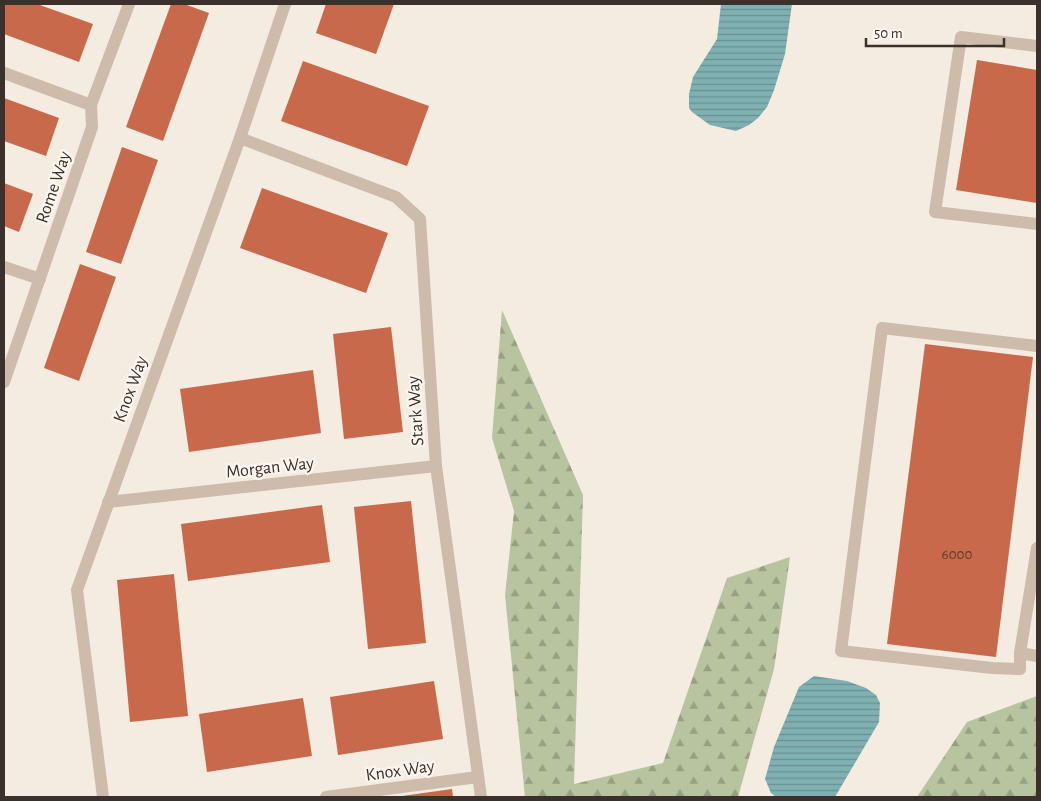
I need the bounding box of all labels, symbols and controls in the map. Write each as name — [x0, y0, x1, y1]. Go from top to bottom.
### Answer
scale bar — [866, 15, 1004, 47]
text: 50 m — [874, 26, 903, 41]
street label: Rome Way — [33, 149, 75, 225]
street label: Knox Way — [111, 353, 151, 425]
street label: Stark Way — [405, 375, 427, 447]
street label: Morgan Way — [225, 454, 315, 482]
house number: 6000 — [942, 547, 972, 562]
street label: Knox Way — [365, 757, 436, 785]

